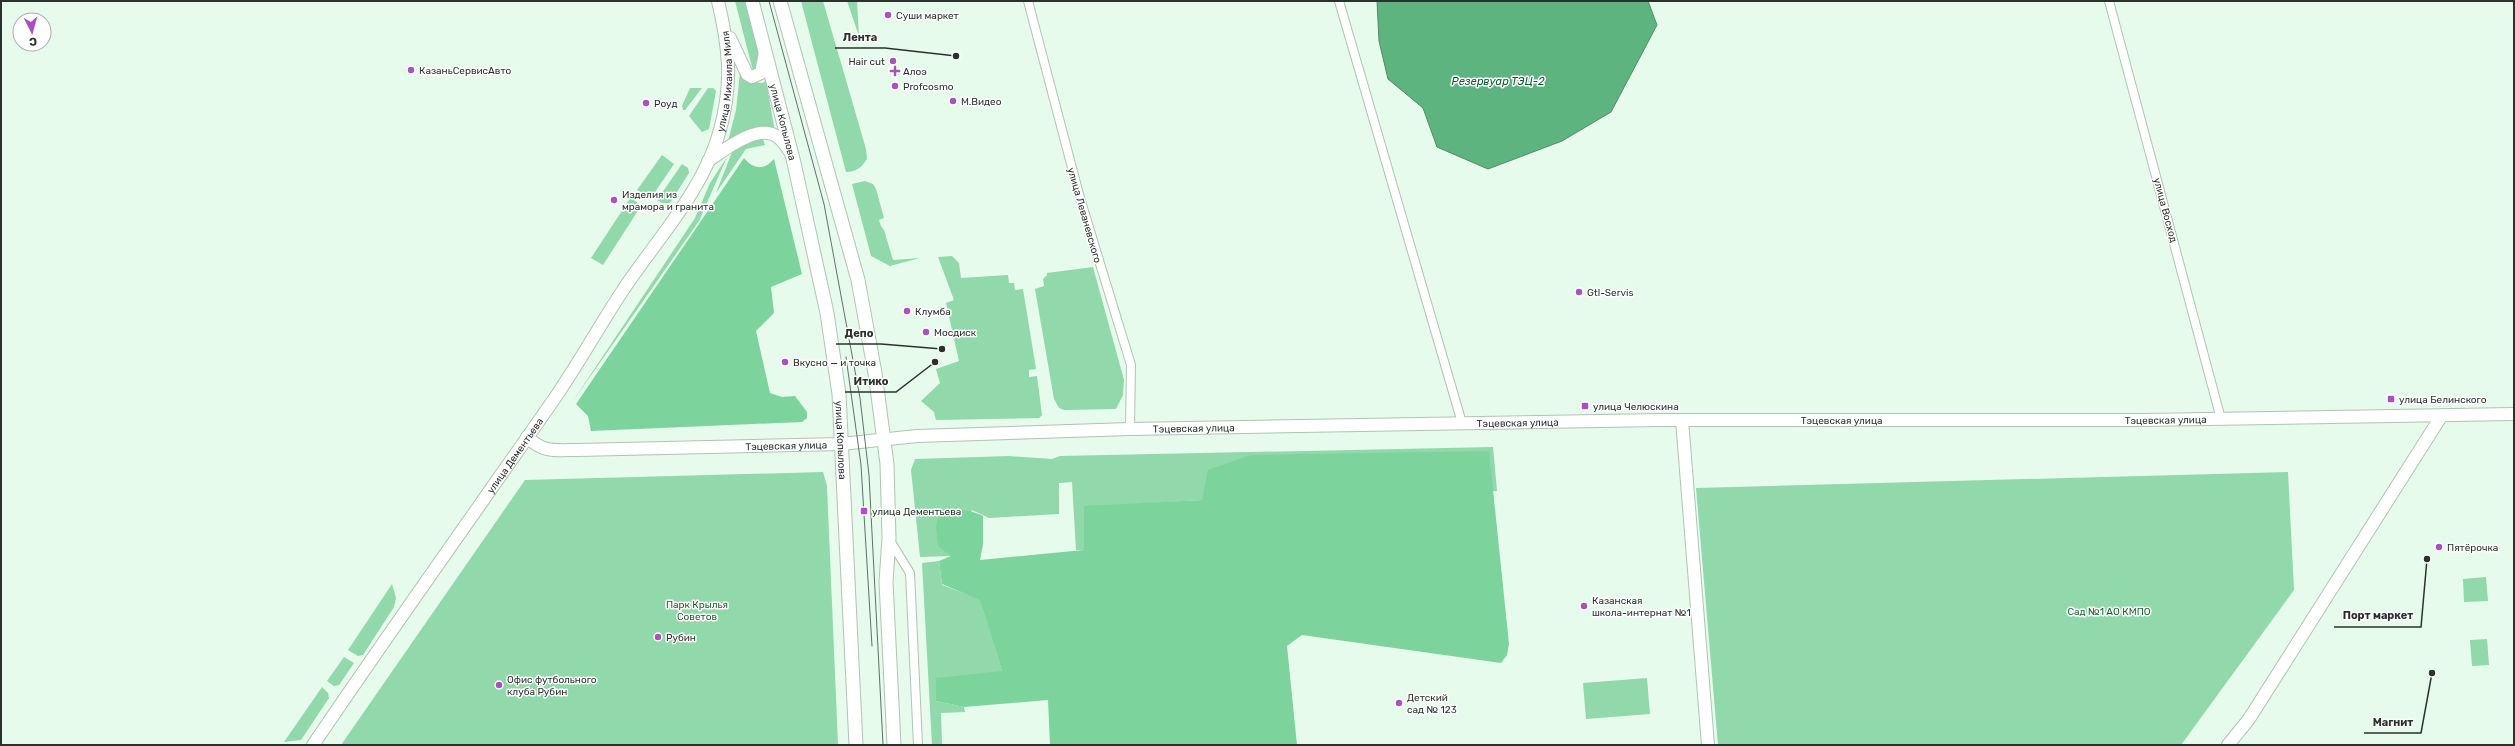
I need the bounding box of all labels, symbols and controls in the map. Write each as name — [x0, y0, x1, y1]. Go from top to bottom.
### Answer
marker: Суши маркет — [883, 10, 893, 20]
place label: Суши маркет — [896, 10, 959, 22]
north arrow — [12, 12, 52, 52]
callout: Лента — [835, 25, 885, 48]
street label: улица Михаила Миля — [715, 30, 735, 133]
text: Лента — [843, 31, 877, 44]
text: С — [28, 35, 38, 48]
place label: Hair cut — [848, 56, 885, 68]
marker: Hair cut — [888, 56, 898, 66]
marker: КазаньСервисАвто — [406, 65, 416, 75]
place label: КазаньСервисАвто — [419, 65, 512, 77]
marker: Алоэ — [890, 66, 900, 76]
place label: Алоэ — [903, 66, 927, 78]
water label: Резервуар ТЭЦ-2 — [1452, 75, 1545, 88]
marker: Profcosmo — [890, 81, 900, 91]
place label: Profcosmo — [903, 81, 954, 93]
street label: улица Копылова — [767, 83, 798, 162]
marker: М.Видео — [948, 96, 958, 106]
place label: М.Видео — [961, 96, 1002, 108]
marker: Роуд — [641, 98, 651, 108]
place label: Роуд — [654, 98, 677, 110]
street label: улица Леваневского — [1065, 166, 1103, 265]
street label: улица Восход — [2151, 177, 2179, 244]
place label: Изделия из мрамора и гранита — [622, 189, 714, 213]
marker: Изделия из мрамора и гранита — [609, 195, 619, 205]
marker: Gtl-Servis — [1574, 287, 1584, 297]
place label: Gtl-Servis — [1587, 287, 1634, 299]
marker: Клумба — [902, 306, 912, 316]
place label: Клумба — [915, 306, 951, 318]
callout: Депо — [836, 321, 881, 344]
text: Депо — [845, 327, 874, 340]
marker: Мосдиск — [921, 327, 931, 337]
place label: Мосдиск — [934, 327, 977, 339]
marker: Вкусно — и точка — [780, 357, 790, 367]
place label: Вкусно — и точка — [793, 357, 876, 369]
callout: Итико — [845, 369, 896, 392]
text: Итико — [854, 375, 889, 388]
marker: улица Белинского — [2386, 394, 2396, 404]
place label: улица Белинского — [2399, 394, 2487, 406]
street label: улица Копылова — [832, 401, 848, 480]
marker: улица Челюскина — [1580, 401, 1590, 411]
place label: улица Челюскина — [1593, 401, 1679, 413]
street label: Тэцевская улица — [2125, 414, 2207, 427]
street label: Тэцевская улица — [1801, 415, 1883, 427]
street label: улица Дементьева — [485, 416, 546, 496]
street label: Тэцевская улица — [1477, 417, 1559, 430]
street label: Тэцевская улица — [1153, 422, 1235, 436]
street label: Тэцевская улица — [745, 439, 827, 453]
marker: улица Дементьева — [859, 506, 869, 516]
place label: улица Дементьева — [872, 506, 961, 518]
marker: Пятёрочка — [2434, 542, 2444, 552]
place label: Пятёрочка — [2447, 542, 2498, 554]
place label: Казанская школа-интернат №1 — [1592, 595, 1691, 619]
park label: Парк Крылья Советов — [666, 599, 728, 623]
marker: Казанская школа-интернат №1 — [1579, 601, 1589, 611]
callout: Порт маркет — [2334, 604, 2421, 627]
park label: Сад №1 АО КМПО — [2067, 606, 2151, 618]
text: Порт маркет — [2343, 609, 2413, 622]
marker: Рубин — [653, 632, 663, 642]
place label: Рубин — [666, 632, 696, 644]
place label: Офис футбольного клуба Рубин — [507, 674, 597, 698]
marker: Офис футбольного клуба Рубин — [494, 680, 504, 690]
place label: Детский сад № 123 — [1407, 692, 1457, 716]
marker: Детский сад № 123 — [1394, 698, 1404, 708]
callout: Магнит — [2364, 710, 2421, 733]
text: Магнит — [2373, 716, 2413, 729]

